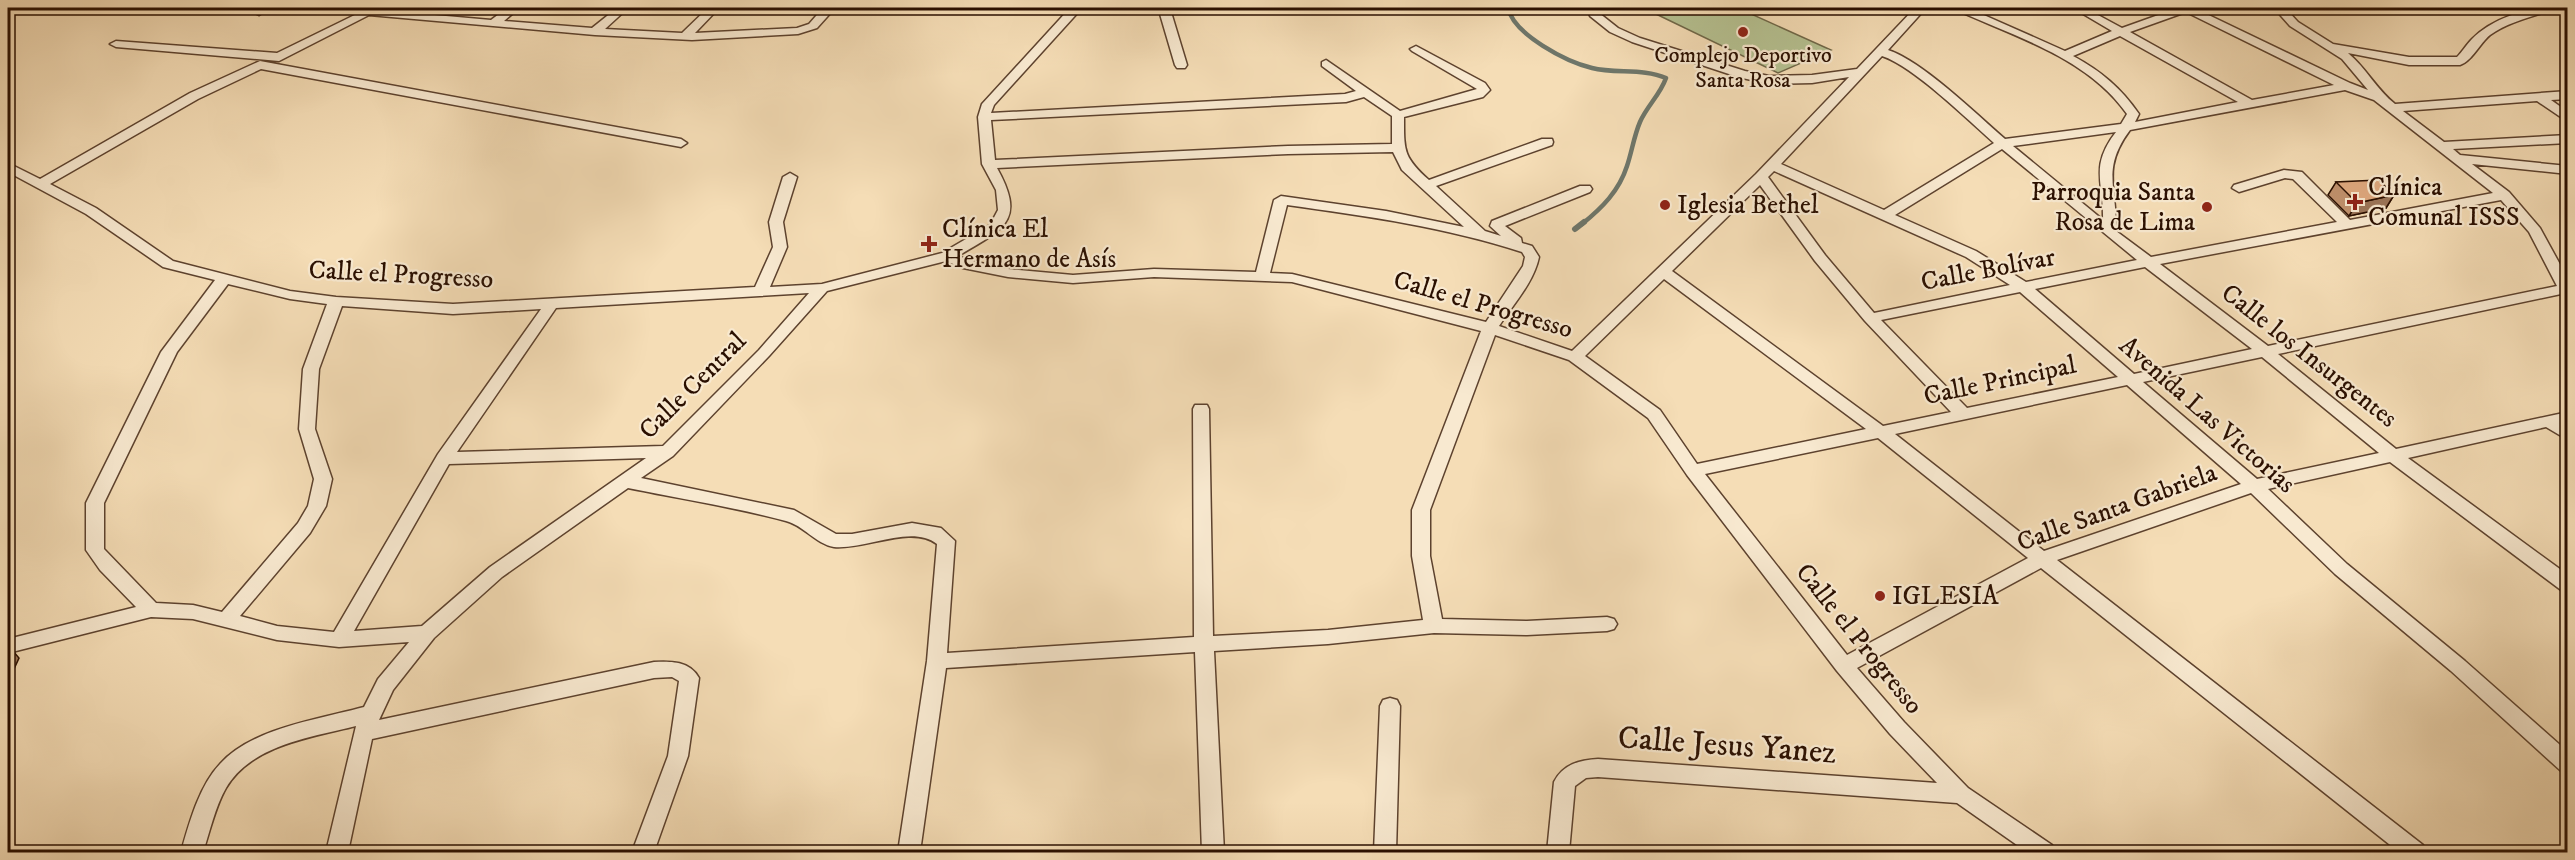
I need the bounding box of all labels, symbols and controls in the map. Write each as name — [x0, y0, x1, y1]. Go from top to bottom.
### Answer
marker: Complejo Deportivo Santa Rosa — [1736, 25, 1750, 39]
place label: Complejo Deportivo Santa Rosa — [1654, 42, 1832, 94]
place label: Clínica Comunal ISSS — [2368, 171, 2520, 234]
place label: Parroquia Santa Rosa de Lima — [2031, 176, 2195, 239]
place label: Iglesia Bethel — [1677, 189, 1819, 222]
marker: Clínica Comunal ISSS — [2346, 193, 2364, 211]
marker: Iglesia Bethel — [1658, 198, 1672, 212]
marker: Parroquia Santa Rosa de Lima — [2200, 200, 2214, 214]
place label: Clínica El Hermano de Asís — [942, 213, 1116, 276]
marker: Clínica El Hermano de Asís — [920, 235, 938, 253]
street label: Calle Bolívar — [1918, 241, 2058, 299]
street label: Calle el Progresso — [308, 254, 494, 296]
street label: Calle el Progresso — [1390, 264, 1576, 346]
street label: Calle los Insurgentes — [2214, 277, 2404, 435]
street label: Calle Central — [632, 325, 754, 447]
street label: Avenida Las Victorias — [2112, 329, 2302, 501]
street label: Calle Principal — [1921, 349, 2079, 413]
street label: Calle Santa Gabriela — [2012, 456, 2222, 560]
street label: Calle el Progresso — [1788, 557, 1930, 721]
place label: IGLESIA — [1892, 580, 1999, 613]
marker: IGLESIA — [1873, 589, 1887, 603]
street label: Calle Jesus Yanez — [1617, 718, 1838, 774]

